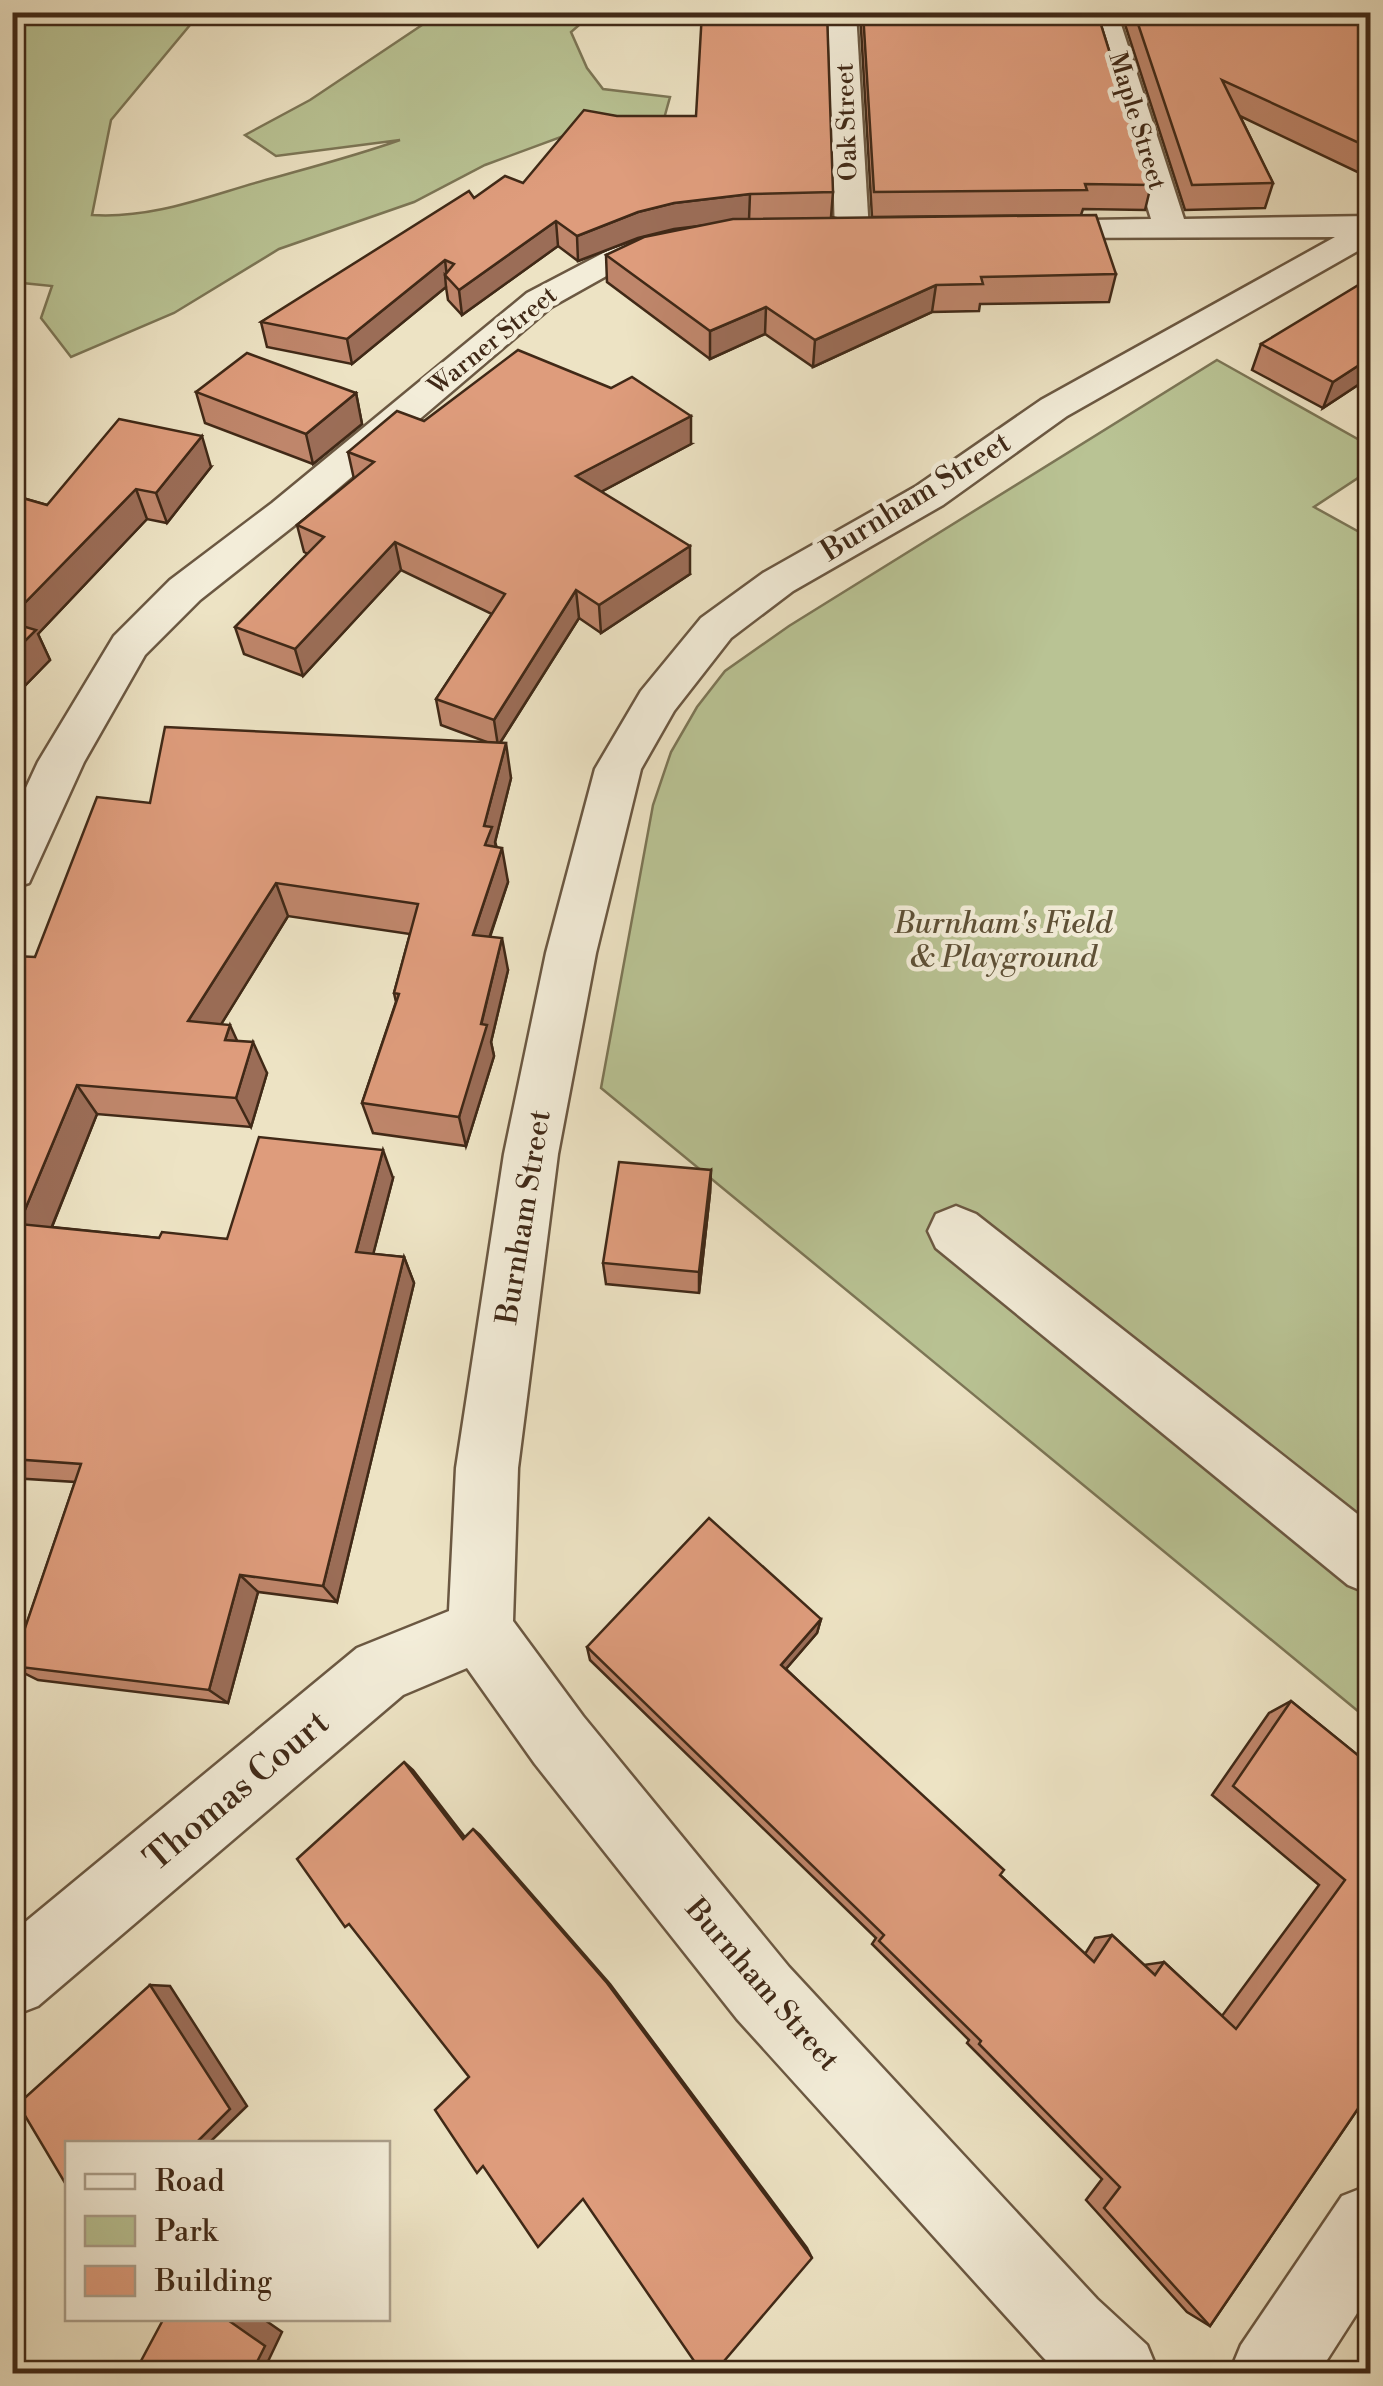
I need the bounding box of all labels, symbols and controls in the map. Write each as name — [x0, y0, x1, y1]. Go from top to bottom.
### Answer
street label: Maple Street — [1101, 48, 1173, 194]
street label: Oak Street — [829, 62, 865, 182]
street label: Warner Street — [422, 280, 564, 403]
street label: Burnham Street — [813, 423, 1018, 571]
park label: Burnham's Field & Playground — [893, 905, 1113, 977]
street label: Burnham Street — [488, 1107, 560, 1328]
street label: Thomas Court — [136, 1701, 338, 1881]
street label: Burnham Street — [676, 1890, 848, 2079]
legend — [65, 2141, 390, 2321]
text: Road — [155, 2163, 225, 2201]
text: Park — [155, 2213, 219, 2251]
text: Building — [154, 2263, 273, 2301]

